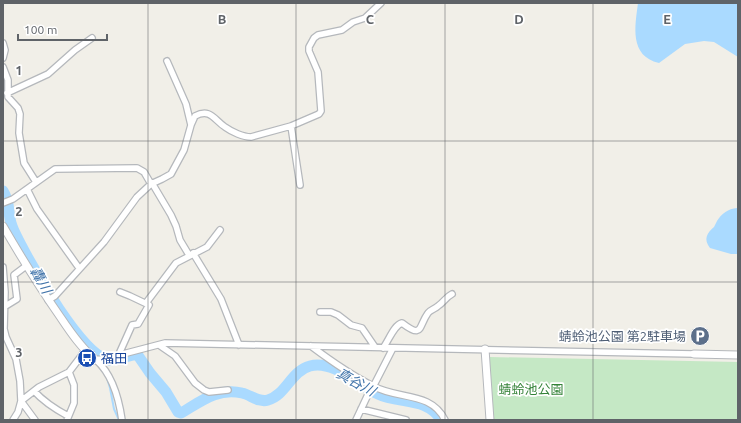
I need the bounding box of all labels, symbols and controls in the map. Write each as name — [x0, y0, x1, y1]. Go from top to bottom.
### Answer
text: B — [218, 12, 227, 26]
text: C — [366, 12, 375, 26]
text: D — [514, 12, 524, 26]
text: E — [663, 12, 671, 26]
scale bar — [18, 16, 107, 42]
text: 100 m — [24, 23, 57, 36]
text: 1 — [15, 63, 23, 77]
text: 2 — [15, 204, 23, 218]
water label: 轟川 — [27, 264, 56, 298]
parking icon: 蜻蛉池公園 第2駐車場 — [689, 325, 711, 347]
place label: 蜻蛉池公園 第2駐車場 — [559, 329, 686, 343]
text: 3 — [15, 345, 23, 359]
bus stop icon: 福田 — [76, 347, 98, 369]
place label: 福田 — [101, 351, 127, 365]
water label: 真谷川 — [334, 365, 380, 400]
park label: 蜻蛉池公園 — [498, 382, 564, 396]

